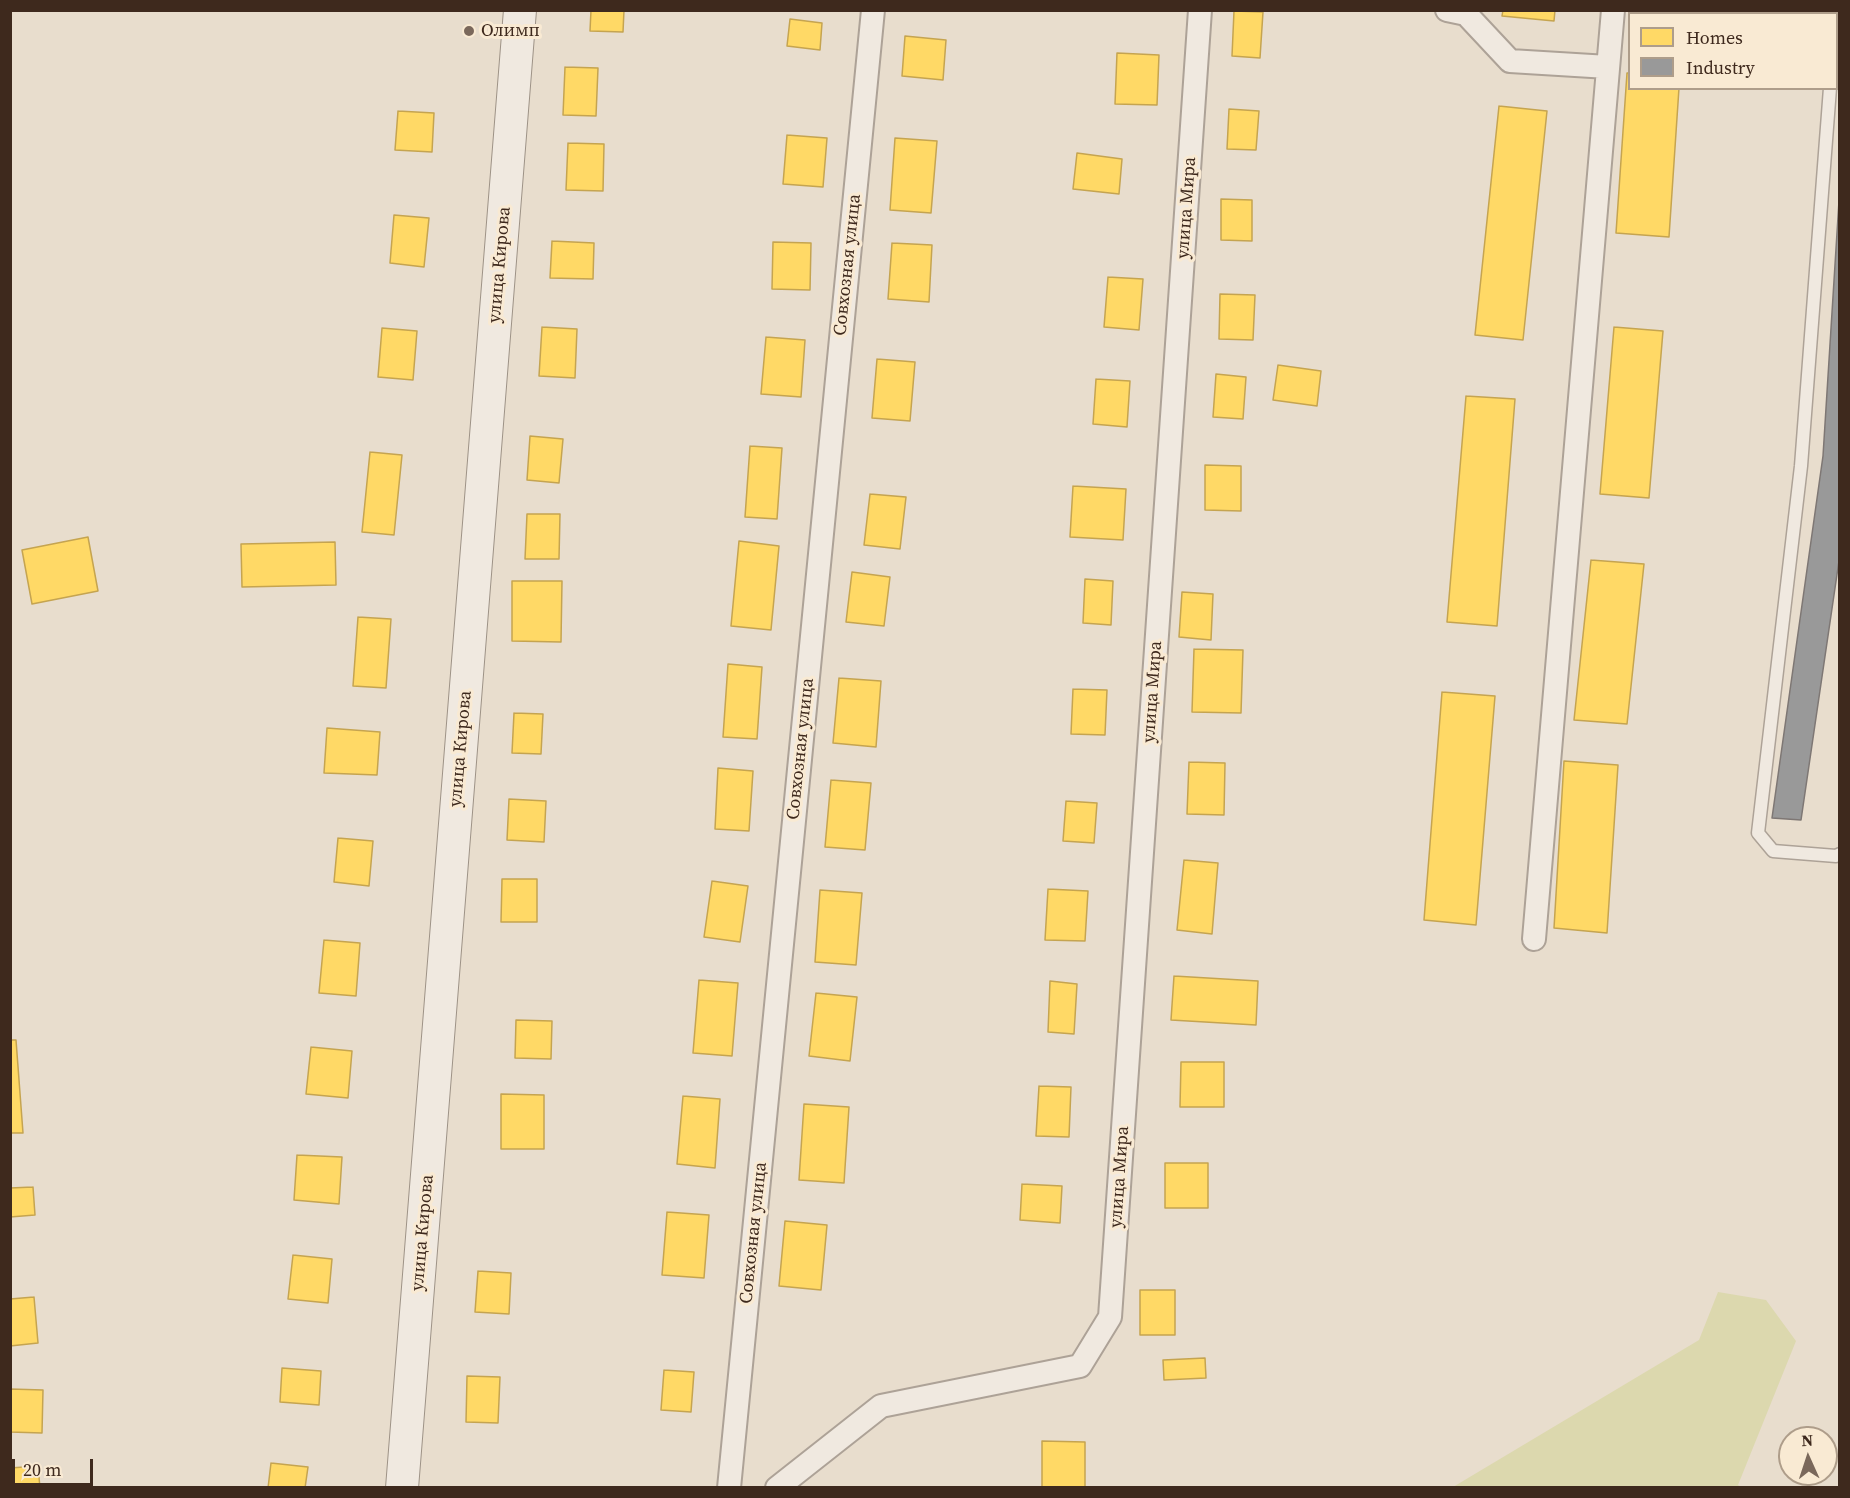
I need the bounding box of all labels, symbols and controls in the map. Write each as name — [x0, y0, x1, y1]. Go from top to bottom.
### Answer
legend — [1628, 12, 1838, 90]
place label: Олимп — [481, 20, 540, 42]
marker: Олимп — [462, 24, 476, 38]
text: Homes — [1686, 25, 1743, 50]
text: Industry — [1686, 55, 1755, 80]
street label: улица Мира — [1173, 156, 1201, 260]
street label: Совхозная улица — [830, 193, 866, 337]
street label: улица Кирова — [484, 206, 516, 324]
street label: улица Мира — [1139, 640, 1167, 744]
street label: Совхозная улица — [783, 677, 819, 821]
street label: улица Кирова — [445, 690, 477, 808]
street label: улица Мира — [1106, 1125, 1134, 1229]
street label: Совхозная улица — [736, 1161, 772, 1305]
street label: улица Кирова — [407, 1174, 439, 1292]
north arrow — [1778, 1426, 1838, 1486]
text: N — [1801, 1429, 1814, 1451]
scale bar — [15, 1447, 96, 1485]
text: 20 m — [23, 1457, 61, 1482]

